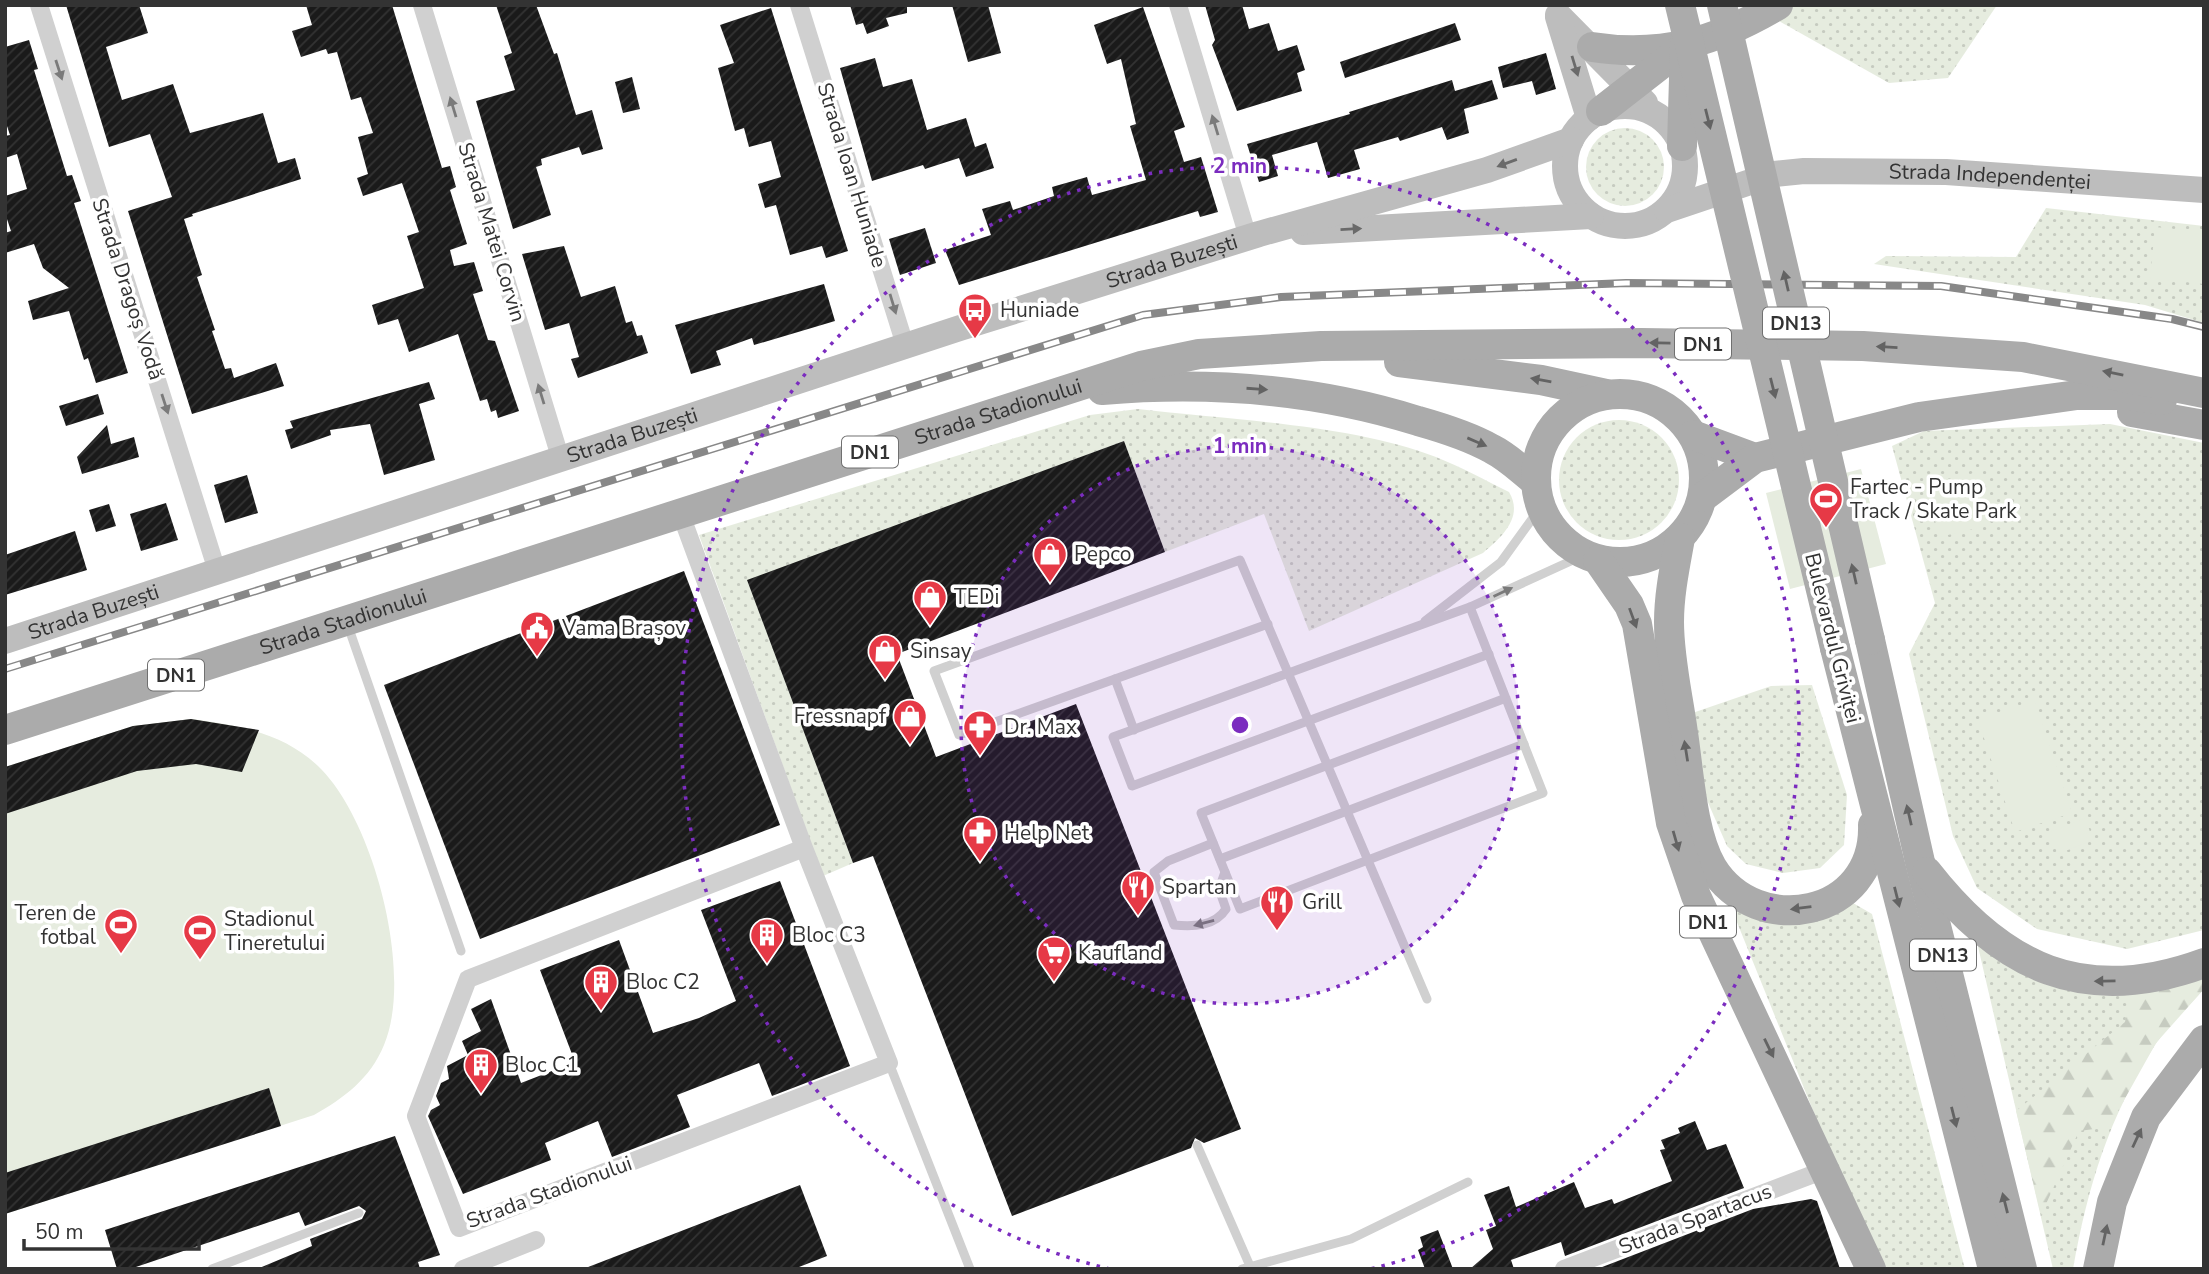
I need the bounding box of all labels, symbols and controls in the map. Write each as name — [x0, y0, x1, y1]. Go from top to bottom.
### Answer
one-way arrow — [1570, 56, 1580, 77]
one-way arrow — [55, 60, 65, 81]
street label: Strada Ioan Huniade — [811, 79, 893, 271]
one-way arrow — [447, 96, 457, 117]
one-way arrow — [1703, 108, 1714, 130]
one-way arrow — [1209, 114, 1219, 135]
street label: Strada Matei Corvin — [451, 139, 533, 325]
text: 2 min — [1213, 152, 1267, 180]
one-way arrow — [1497, 158, 1518, 169]
street label: Strada Independenței — [1889, 158, 2092, 196]
street label: Strada Dragoș Vodă — [85, 195, 171, 383]
one-way arrow — [1341, 223, 1363, 234]
street label: Strada Buzești — [1102, 228, 1241, 295]
one-way arrow — [1780, 270, 1791, 292]
bus stop icon: Huniade — [956, 291, 994, 340]
one-way arrow — [888, 294, 899, 315]
place label: Huniade — [1000, 296, 1079, 324]
road number: DN13 — [1763, 308, 1829, 338]
road number: DN1 — [1675, 328, 1731, 360]
one-way arrow — [1649, 337, 1671, 349]
one-way arrow — [1876, 342, 1898, 353]
one-way arrow — [2102, 367, 2124, 378]
street label: Strada Stadionului — [911, 372, 1086, 452]
one-way arrow — [1530, 375, 1552, 386]
one-way arrow — [1768, 377, 1779, 399]
one-way arrow — [536, 384, 546, 405]
one-way arrow — [1246, 384, 1268, 395]
one-way arrow — [160, 394, 170, 415]
street label: Strada Buzești — [563, 401, 701, 470]
text: 1 min — [1213, 432, 1267, 460]
road number: DN1 — [842, 436, 898, 467]
one-way arrow — [1466, 437, 1487, 448]
place label: Fartec - Pump Track / Skate Park — [1850, 473, 2017, 525]
sports icon: Fartec - Pump Track / Skate Park — [1807, 480, 1845, 529]
shop icon: Pepco — [1031, 535, 1069, 584]
place label: Pepco — [1074, 540, 1131, 568]
street label: Bulevardul Griviței — [1798, 550, 1868, 726]
one-way arrow — [1849, 563, 1860, 585]
street label: Strada Buzești — [24, 577, 163, 647]
shop icon: TEDi — [911, 578, 949, 627]
street label: Strada Stadionului — [256, 582, 430, 662]
place label: TEDi — [954, 583, 999, 611]
one-way arrow — [1493, 586, 1513, 597]
one-way arrow — [1628, 607, 1639, 628]
public building icon: Vama Brașov — [518, 609, 556, 658]
place label: Vama Brașov — [561, 614, 686, 642]
shop icon: Sinsay — [866, 632, 904, 681]
place label: Sinsay — [910, 637, 972, 665]
road number: DN1 — [148, 660, 204, 690]
shop icon: Fressnapf — [891, 697, 929, 746]
place label: Fressnapf — [794, 702, 887, 730]
pharmacy icon: Dr. Max — [961, 708, 999, 757]
place label: Dr. Max — [1004, 713, 1077, 741]
centre of rings — [1228, 713, 1252, 737]
one-way arrow — [1680, 740, 1691, 762]
one-way arrow — [1903, 804, 1914, 826]
pharmacy icon: Help Net — [961, 814, 999, 863]
place label: Help Net — [1004, 819, 1090, 847]
one-way arrow — [1672, 831, 1682, 852]
restaurant icon: Spartan — [1119, 868, 1157, 917]
place label: Spartan — [1162, 873, 1237, 901]
restaurant icon: Grill — [1258, 883, 1296, 932]
one-way arrow — [1892, 886, 1903, 908]
place label: Grill — [1302, 888, 1343, 916]
place label: Teren de fotbal — [14, 899, 97, 951]
one-way arrow — [1790, 903, 1812, 914]
place label: Stadionul Tineretului — [224, 905, 325, 957]
sports icon: Teren de fotbal — [102, 906, 140, 955]
road number: DN1 — [1680, 906, 1736, 938]
sports icon: Stadionul Tineretului — [181, 912, 219, 961]
building icon: Bloc C3 — [748, 916, 786, 965]
one-way arrow — [1193, 919, 1214, 929]
place label: Bloc C3 — [792, 921, 866, 949]
supermarket icon: Kaufland — [1035, 934, 1073, 983]
place label: Kaufland — [1078, 939, 1163, 967]
road number: DN13 — [1910, 939, 1976, 970]
building icon: Bloc C2 — [582, 963, 620, 1012]
place label: Bloc C2 — [626, 968, 700, 996]
one-way arrow — [2094, 976, 2116, 987]
one-way arrow — [1763, 1038, 1775, 1058]
building icon: Bloc C1 — [462, 1046, 500, 1095]
place label: Bloc C1 — [505, 1051, 579, 1079]
one-way arrow — [1949, 1106, 1960, 1128]
one-way arrow — [2131, 1128, 2143, 1148]
street label: Strada Stadionului — [462, 1149, 636, 1235]
street label: Strada Spartacus — [1614, 1177, 1776, 1261]
one-way arrow — [1999, 1191, 2010, 1213]
scale bar — [24, 1208, 200, 1252]
text: 50 m — [35, 1218, 84, 1246]
one-way arrow — [2100, 1224, 2111, 1246]

